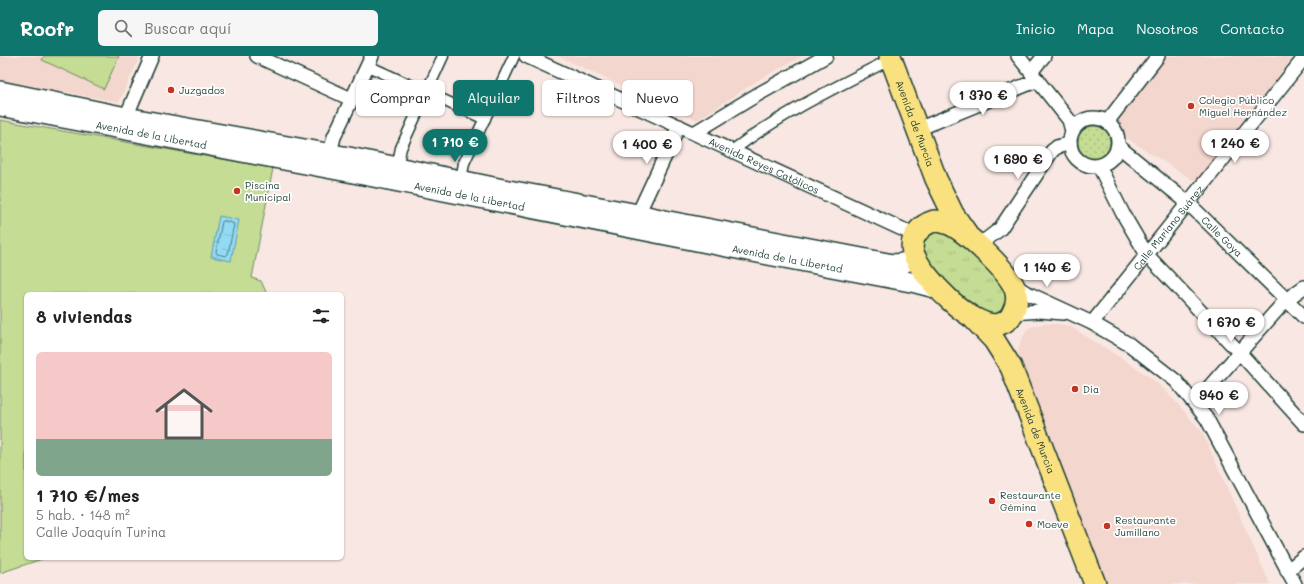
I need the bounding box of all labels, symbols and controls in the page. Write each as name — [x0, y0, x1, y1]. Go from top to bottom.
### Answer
search box — [98, 10, 378, 46]
text: Roofr — [20, 16, 74, 41]
icon: search — [112, 17, 134, 39]
text: Buscar aquí — [144, 18, 231, 38]
text: Inicio — [1016, 19, 1055, 38]
text: Mapa — [1077, 19, 1114, 38]
text: Nosotros — [1136, 19, 1198, 38]
text: Contacto — [1220, 19, 1284, 38]
street label: Avenida de Murcia — [893, 78, 938, 169]
chip: Comprar — [356, 80, 445, 116]
chip: Alquilar — [453, 80, 534, 116]
chip: Filtros — [542, 80, 614, 116]
chip: Nuevo — [622, 80, 693, 116]
pin: 1 370 € — [946, 82, 1020, 116]
place label: Juzgados — [179, 83, 225, 97]
marker: Juzgados — [166, 85, 176, 95]
text: 1 370 € — [958, 86, 1008, 103]
place label: Colegio Público Miguel Hernández — [1199, 93, 1287, 119]
marker: Colegio Público Miguel Hernández — [1186, 101, 1196, 111]
street label: Avenida de la Libertad — [95, 117, 208, 152]
pin: 1 710 € — [418, 129, 492, 163]
pin: 1 240 € — [1198, 130, 1272, 164]
pin: 1 400 € — [610, 131, 684, 165]
text: 1 710 € — [431, 133, 479, 150]
street label: Avenida Reyes Católicos — [707, 134, 822, 197]
text: 1 240 € — [1210, 134, 1260, 151]
text: 1 400 € — [622, 135, 672, 152]
pin: 1 690 € — [981, 146, 1055, 180]
text: 1 690 € — [993, 150, 1043, 167]
place label: Piscina Municipal — [245, 178, 291, 204]
street label: Avenida de la Libertad — [413, 178, 526, 214]
street label: Calle Mariano Suárez — [1130, 182, 1207, 273]
marker: Piscina Municipal — [232, 186, 242, 196]
street label: Calle Goya — [1198, 213, 1246, 260]
street label: Avenida de la Libertad — [731, 241, 844, 276]
pin: 1 140 € — [1010, 254, 1084, 288]
text: 1 140 € — [1023, 258, 1071, 275]
text: 8 viviendas — [36, 305, 132, 327]
icon: filters — [310, 305, 332, 327]
pin: 1 670 € — [1194, 309, 1268, 343]
text: 1 670 € — [1206, 313, 1256, 330]
icon: home — [148, 378, 220, 450]
place label: Dia — [1083, 382, 1099, 396]
pin: 940 € — [1191, 382, 1247, 416]
marker: Dia — [1070, 384, 1080, 394]
street label: Avenida de Murcia — [1013, 385, 1059, 476]
text: 940 € — [1199, 386, 1239, 403]
text: 1 710 €/mes — [36, 484, 140, 506]
place label: Restaurante Gémina — [1000, 488, 1061, 514]
marker: Restaurante Gémina — [987, 496, 997, 506]
text: 5 hab. · 148 m² — [36, 506, 130, 523]
place label: Restaurante Jumillano — [1115, 513, 1176, 539]
place label: Moeve — [1037, 517, 1069, 531]
marker: Moeve — [1024, 519, 1034, 529]
marker: Restaurante Jumillano — [1102, 521, 1112, 531]
text: Calle Joaquín Turina — [36, 523, 166, 540]

